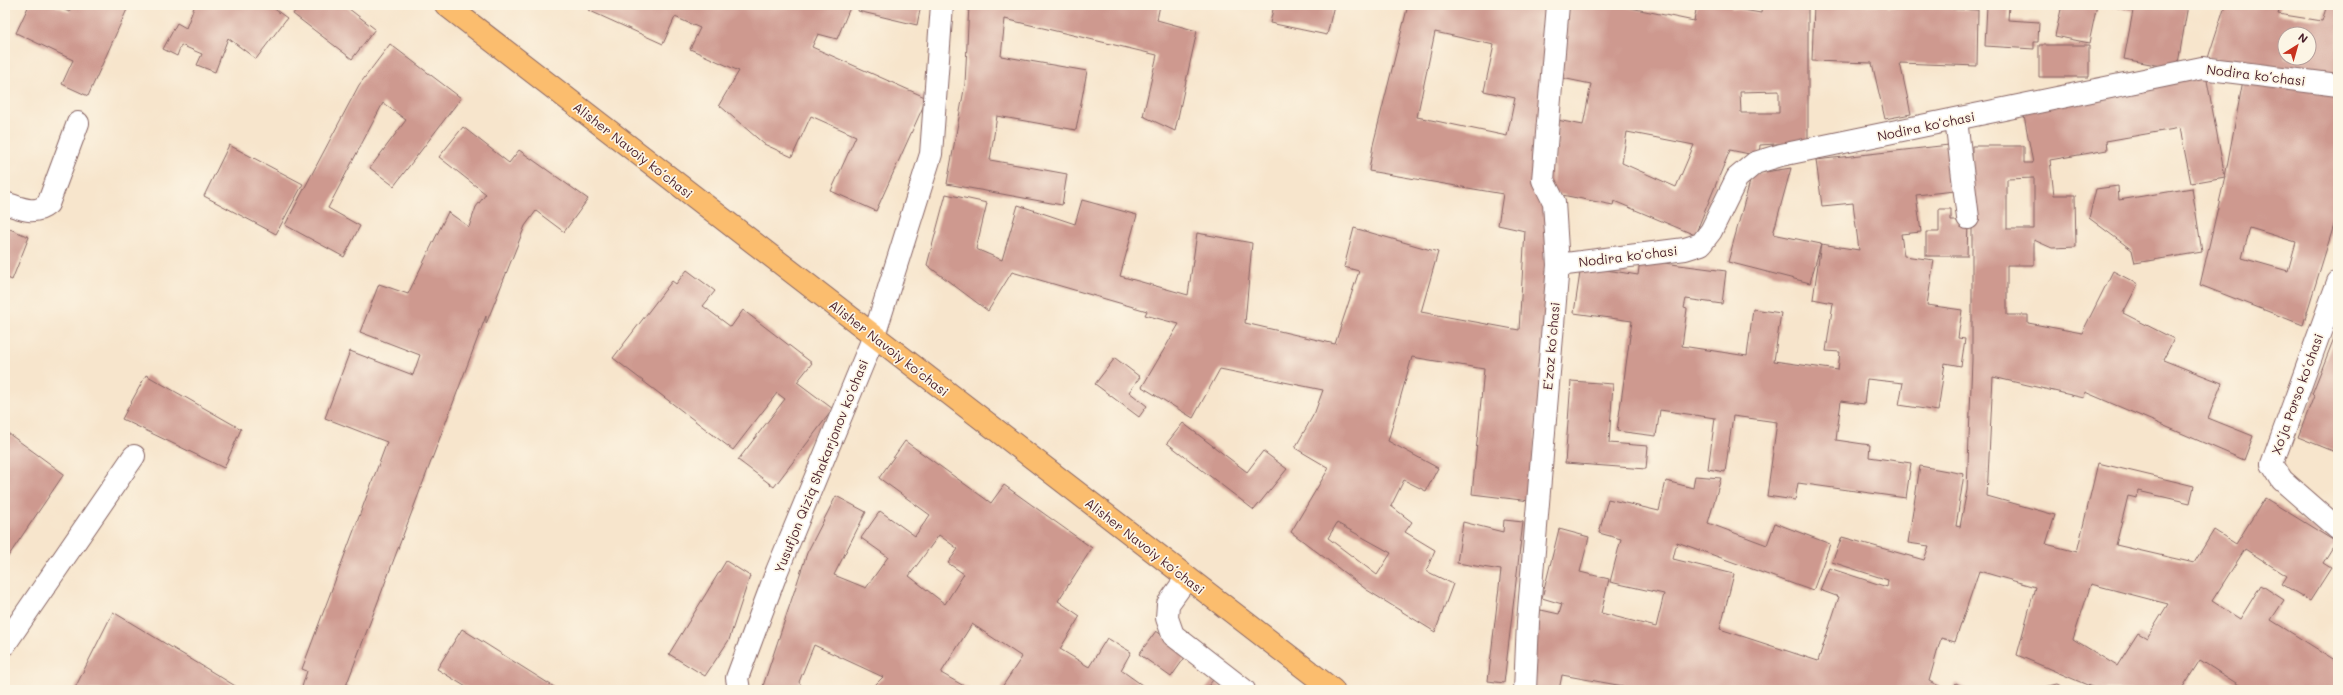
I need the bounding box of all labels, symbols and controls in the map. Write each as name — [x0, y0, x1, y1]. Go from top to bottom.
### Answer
north arrow — [2277, 26, 2317, 66]
text: N — [2295, 29, 2311, 46]
street label: Nodira koʻchasi — [2206, 60, 2306, 89]
street label: Alisher Navoiy koʻchasi — [570, 98, 696, 202]
street label: Nodira koʻchasi — [1875, 107, 1976, 144]
street label: Nodira koʻchasi — [1578, 241, 1678, 270]
street label: Alisher Navoiy koʻchasi — [826, 296, 952, 400]
street label: Eʻzoz koʻchasi — [1538, 301, 1563, 391]
street label: Xoʻja Porso koʻchasi — [2267, 331, 2326, 457]
street label: Yusufjon Qiziq Shakarjonov koʻchasi — [770, 357, 871, 575]
street label: Alisher Navoiy koʻchasi — [1082, 494, 1208, 598]

